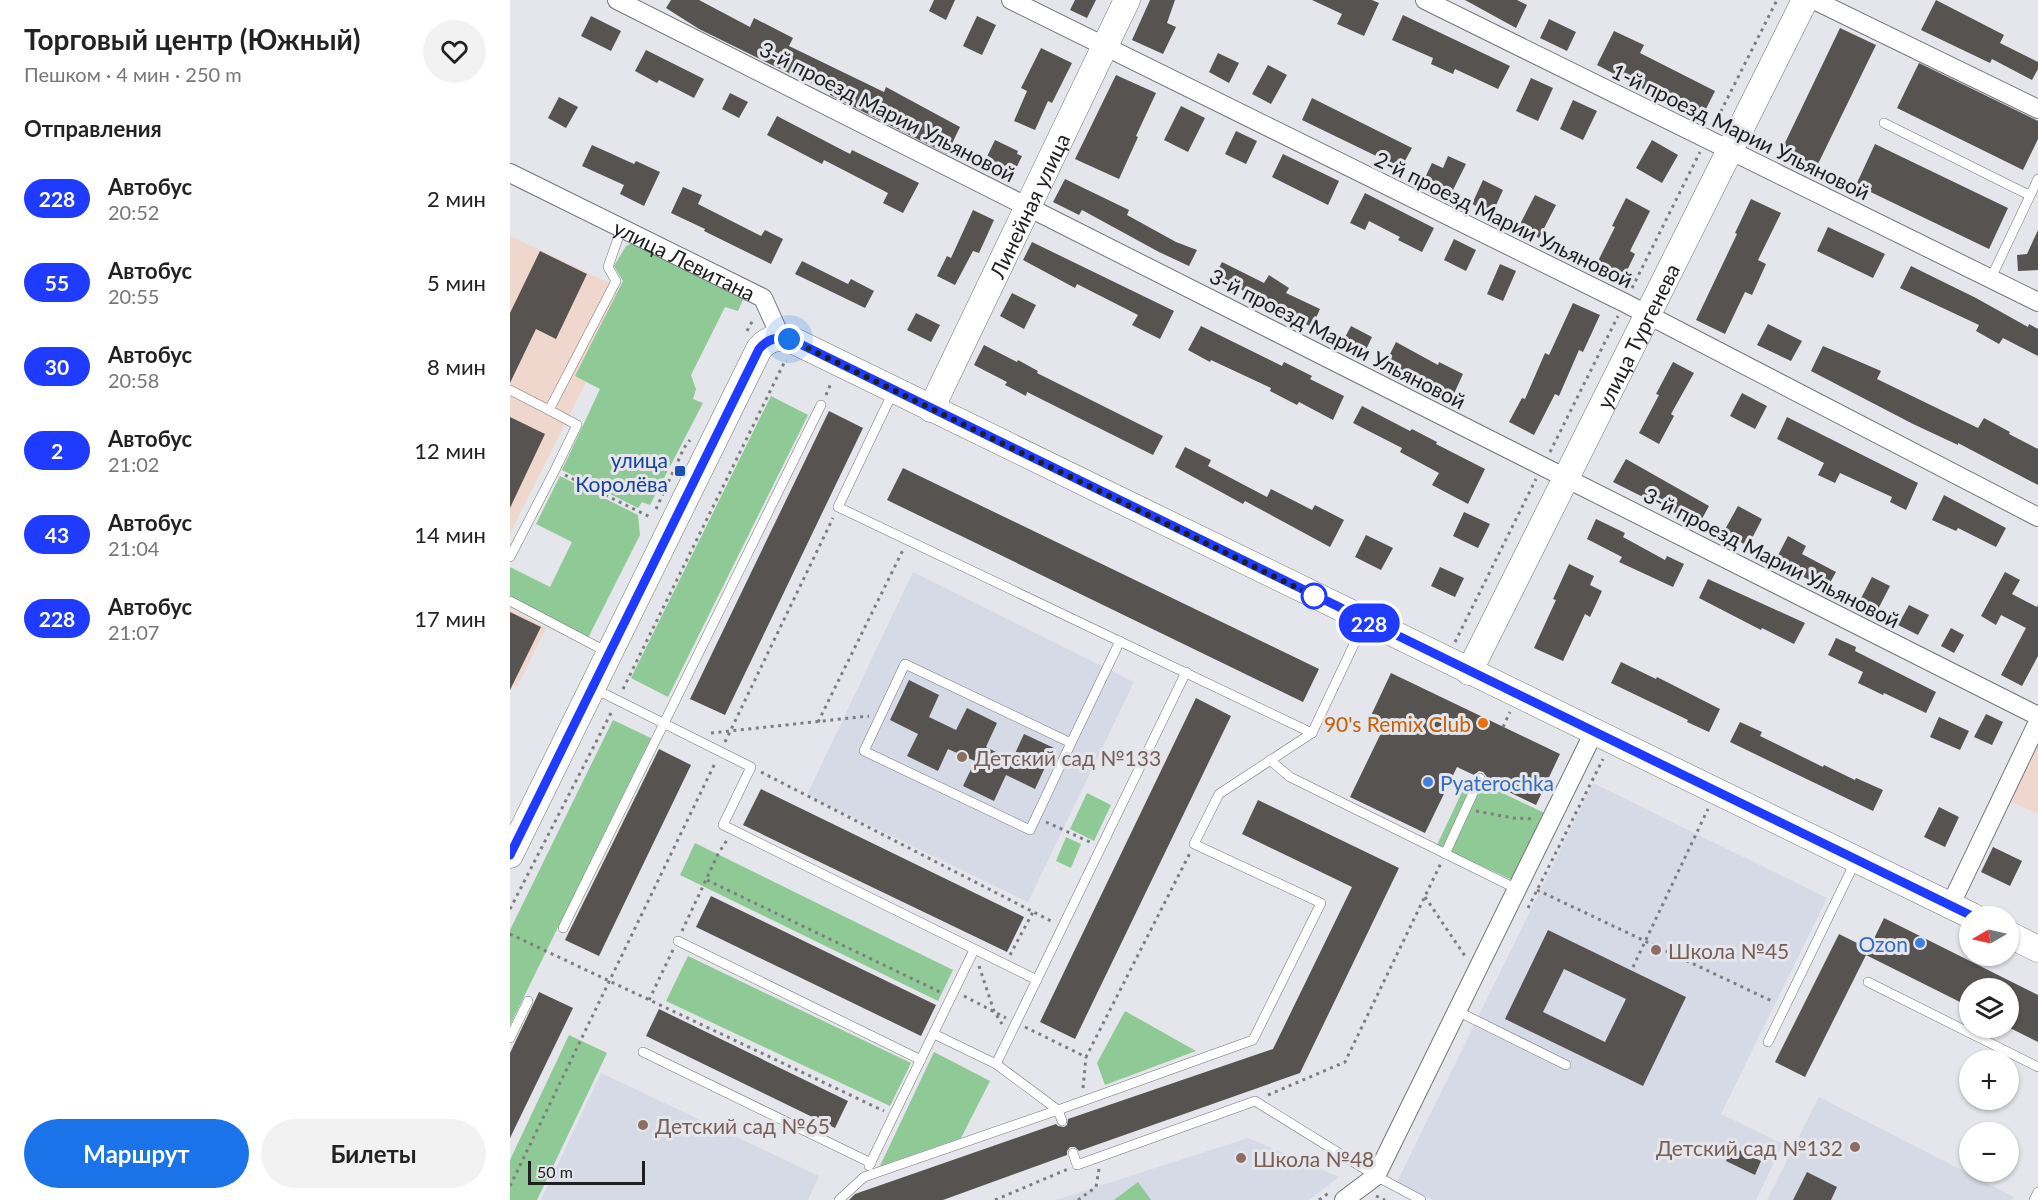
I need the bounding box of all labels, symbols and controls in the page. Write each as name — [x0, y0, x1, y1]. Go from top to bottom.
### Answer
button: heart — [423, 20, 486, 83]
text: Торговый центр (Южный) — [24, 22, 360, 56]
street label: 3-й проезд Марии Ульяновой — [756, 35, 1020, 187]
street label: 1-й проезд Марии Ульяновой — [1608, 58, 1874, 204]
text: Пешком · 4 мин · 250 m — [24, 62, 242, 86]
text: Отправления — [24, 115, 162, 142]
street label: Линейная улица — [983, 129, 1074, 283]
street label: 2-й проезд Марии Ульяновой — [1371, 146, 1637, 292]
text: Автобус — [108, 173, 192, 200]
text: 2 мин — [427, 185, 486, 212]
text: 228 — [39, 186, 75, 211]
text: 20:52 — [108, 200, 159, 224]
street label: улица Левитана — [610, 214, 760, 305]
text: Автобус — [108, 257, 192, 284]
street label: улица Тургенева — [1590, 259, 1684, 412]
street label: 3-й проезд Марии Ульяновой — [1206, 262, 1470, 414]
text: 5 мин — [427, 269, 486, 296]
text: 55 — [45, 270, 69, 295]
text: 20:55 — [108, 284, 159, 308]
your location — [774, 324, 804, 354]
text: Автобус — [108, 341, 192, 368]
text: 8 мин — [427, 353, 486, 380]
text: 30 — [45, 354, 69, 379]
text: 20:58 — [108, 368, 159, 392]
text: Автобус — [108, 425, 192, 452]
text: 12 мин — [414, 437, 486, 464]
text: 2 — [51, 438, 63, 463]
place label: улица Королёва — [575, 447, 668, 496]
text: 21:02 — [108, 452, 159, 476]
marker: улица Королёва — [673, 464, 687, 478]
street label: 3-й проезд Марии Ульяновой — [1640, 481, 1904, 633]
text: Автобус — [108, 509, 192, 536]
text: 14 мин — [414, 521, 486, 548]
text: 43 — [45, 522, 69, 547]
text: 21:04 — [108, 536, 159, 560]
unlabelled marker — [1301, 583, 1327, 609]
text: Автобус — [108, 593, 192, 620]
line badge: 228 — [1334, 604, 1404, 642]
text: 17 мин — [414, 605, 486, 632]
text: 228 — [39, 606, 75, 631]
text: 228 — [1351, 611, 1387, 636]
text: 21:07 — [108, 620, 159, 644]
place label: 90's Remix Club — [1324, 711, 1471, 736]
marker: 90's Remix Club — [1476, 716, 1490, 730]
place label: Детский сад №133 — [974, 745, 1161, 770]
marker: Детский сад №133 — [955, 750, 969, 764]
place label: Pyaterochka — [1440, 770, 1554, 795]
marker: Pyaterochka — [1421, 775, 1435, 789]
north arrow — [1959, 906, 2019, 966]
map controls — [1959, 906, 2019, 1182]
place label: Ozon — [1859, 931, 1908, 956]
marker: Ozon — [1913, 936, 1927, 950]
place label: Школа №45 — [1668, 938, 1789, 963]
marker: Школа №45 — [1649, 943, 1663, 957]
button: layers — [1959, 978, 2019, 1038]
button: + — [1959, 1050, 2019, 1110]
place label: Детский сад №65 — [655, 1113, 830, 1138]
marker: Детский сад №65 — [636, 1118, 650, 1132]
button: Маршрут — [24, 1119, 249, 1188]
button: Билеты — [261, 1119, 486, 1188]
button: − — [1959, 1122, 2019, 1182]
place label: Детский сад №132 — [1656, 1135, 1843, 1160]
marker: Детский сад №132 — [1848, 1140, 1862, 1154]
place label: Школа №48 — [1253, 1146, 1374, 1171]
marker: Школа №48 — [1234, 1151, 1248, 1165]
scale bar — [528, 1158, 645, 1186]
text: 50 m — [537, 1162, 573, 1181]

